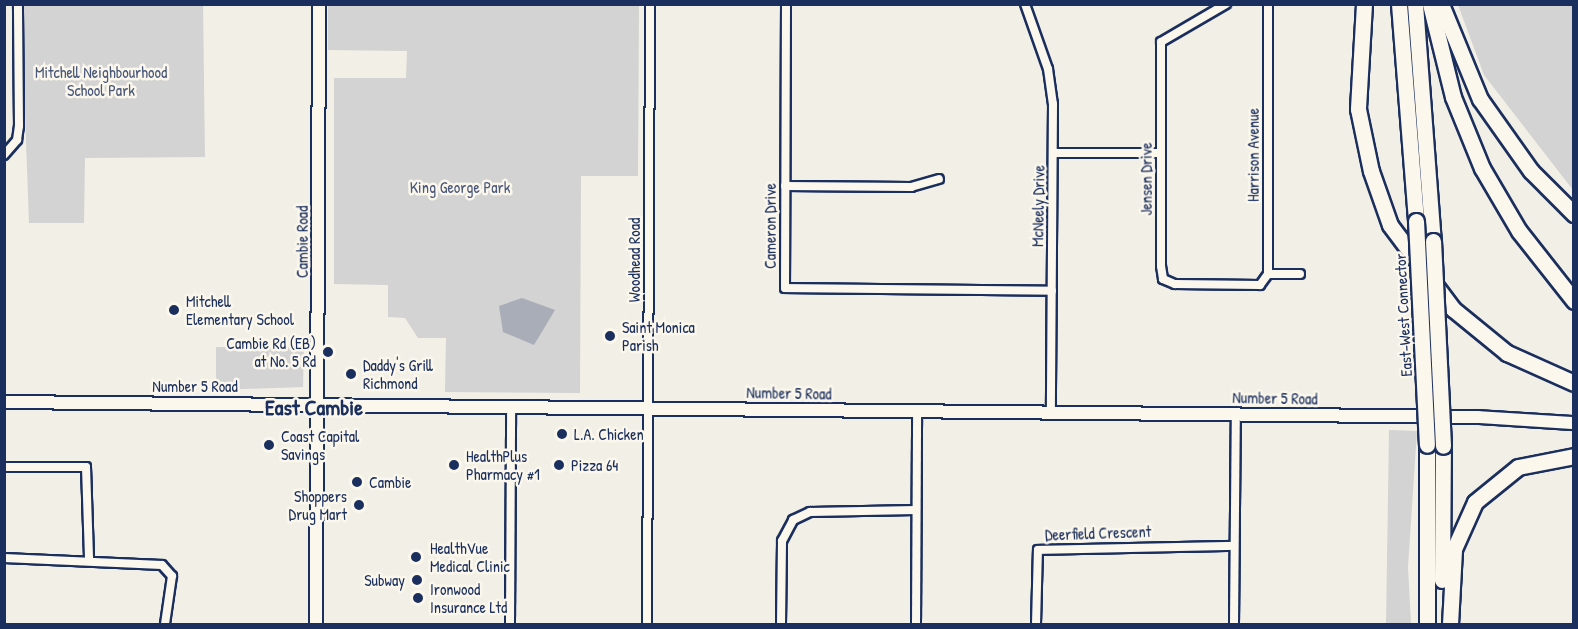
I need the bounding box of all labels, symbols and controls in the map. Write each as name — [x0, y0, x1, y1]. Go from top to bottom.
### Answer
park label: Mitchell Neighbourhood School Park — [35, 62, 167, 100]
street label: Harrison Avenue — [1243, 108, 1263, 202]
street label: Jensen Drive — [1136, 142, 1156, 216]
street label: McNeely Drive — [1028, 165, 1048, 247]
park label: King George Park — [410, 177, 510, 197]
street label: Cameron Drive — [760, 183, 780, 269]
street label: Cambie Road — [292, 206, 312, 278]
street label: Woodhead Road — [624, 218, 644, 302]
street label: East-West Connector — [1390, 253, 1416, 377]
place label: Mitchell Elementary School — [186, 291, 294, 329]
marker: Mitchell Elementary School — [167, 303, 181, 317]
place label: Saint Monica Parish — [622, 317, 695, 355]
marker: Saint Monica Parish — [603, 329, 617, 343]
place label: Cambie Rd (EB) at No. 5 Rd — [226, 333, 316, 371]
marker: Cambie Rd (EB) at No. 5 Rd — [321, 345, 335, 359]
place label: Daddy's Grill Richmond — [363, 355, 433, 393]
marker: Daddy's Grill Richmond — [344, 367, 358, 381]
street label: Number 5 Road — [152, 376, 238, 396]
street label: Number 5 Road — [746, 383, 832, 403]
street label: Number 5 Road — [1232, 388, 1318, 408]
district label: East Cambie — [265, 395, 363, 421]
place label: L.A. Chicken — [574, 424, 644, 444]
place label: Coast Capital Savings — [281, 426, 359, 464]
marker: L.A. Chicken — [555, 427, 569, 441]
marker: Coast Capital Savings — [262, 438, 276, 452]
place label: HealthPlus Pharmacy #1 — [466, 446, 540, 484]
place label: Pizza 64 — [571, 455, 618, 475]
marker: HealthPlus Pharmacy #1 — [447, 458, 461, 472]
marker: Pizza 64 — [552, 458, 566, 472]
place label: Cambie — [369, 472, 411, 492]
marker: Cambie — [350, 475, 364, 489]
place label: Shoppers Drug Mart — [289, 486, 347, 524]
marker: Shoppers Drug Mart — [352, 498, 366, 512]
street label: Deerfield Crescent — [1045, 522, 1151, 544]
place label: HealthVue Medical Clinic — [430, 538, 510, 576]
marker: HealthVue Medical Clinic — [407, 548, 425, 566]
place label: Subway — [364, 570, 405, 590]
marker: Subway — [410, 573, 424, 587]
place label: Ironwood Insurance Ltd — [430, 579, 507, 617]
marker: Ironwood Insurance Ltd — [411, 591, 425, 605]

